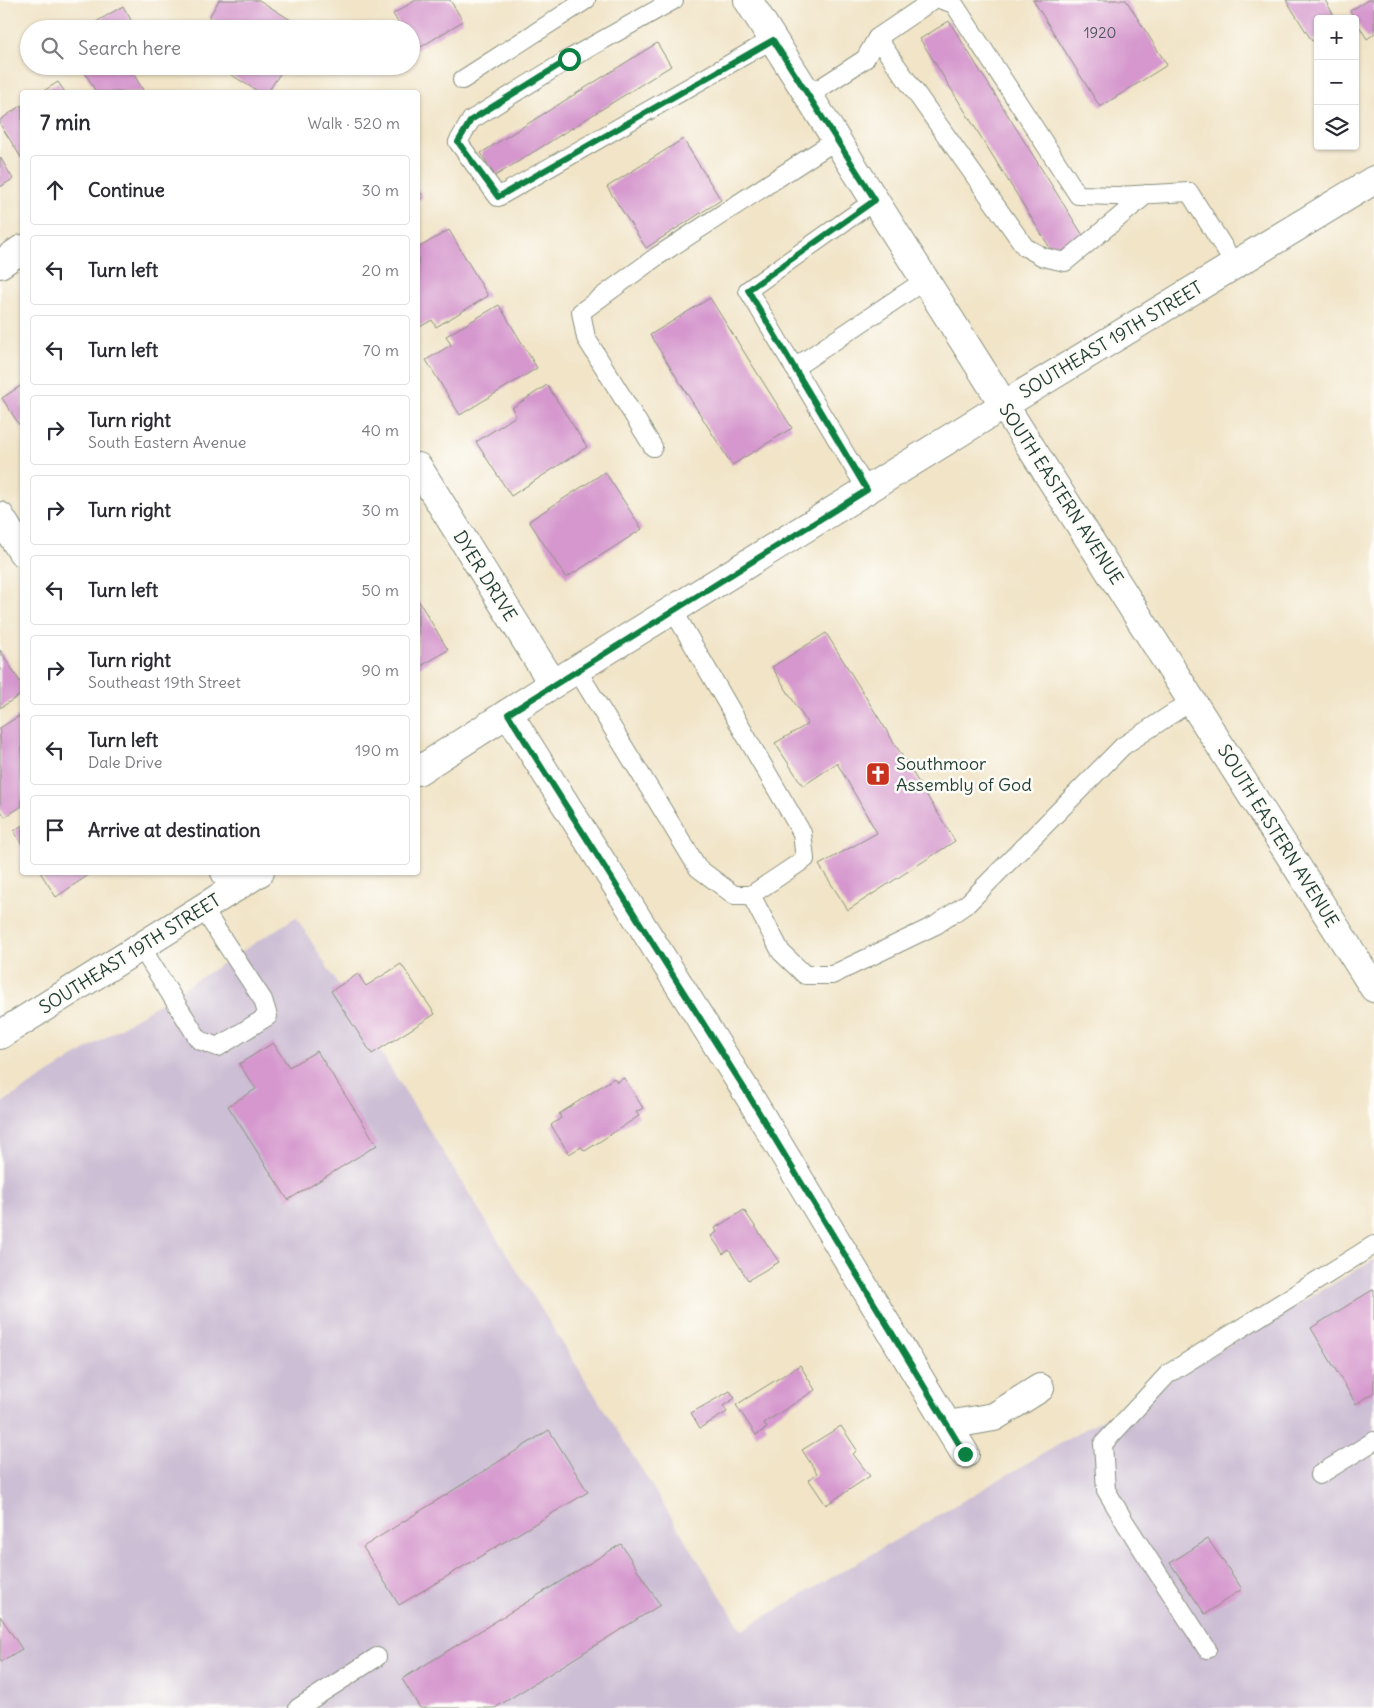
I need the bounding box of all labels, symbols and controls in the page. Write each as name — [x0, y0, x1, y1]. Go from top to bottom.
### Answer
map controls — [1314, 15, 1359, 150]
button: + — [1314, 15, 1359, 60]
search box — [20, 20, 420, 75]
house number: 1920 — [1084, 23, 1116, 42]
icon: search — [38, 34, 66, 62]
text: Search here — [78, 36, 181, 60]
route start — [558, 48, 581, 71]
button: − — [1314, 60, 1359, 105]
button: layers — [1314, 105, 1359, 150]
text: 7 min — [40, 109, 91, 136]
text: Walk · 520 m — [308, 113, 400, 133]
icon: ahead — [41, 176, 69, 204]
text: Continue — [88, 178, 165, 202]
text: 30 m — [362, 180, 399, 200]
icon: left — [41, 256, 69, 284]
text: Turn left — [88, 258, 158, 282]
text: 20 m — [362, 260, 399, 280]
street label: SOUTHEAST 19TH STREET — [1015, 276, 1206, 403]
icon: left — [41, 336, 69, 364]
text: Turn left — [88, 338, 158, 362]
text: 70 m — [363, 340, 399, 360]
street label: SOUTH EASTERN AVENUE — [994, 399, 1129, 589]
text: Turn right — [88, 408, 171, 432]
icon: right — [41, 416, 69, 444]
text: 40 m — [361, 420, 399, 440]
text: South Eastern Avenue — [88, 432, 246, 452]
icon: right — [41, 496, 69, 524]
text: Turn right — [88, 498, 171, 522]
text: 30 m — [362, 500, 399, 520]
street label: DYER DRIVE — [448, 526, 522, 625]
icon: left — [41, 576, 69, 604]
text: Turn left — [88, 578, 158, 602]
text: 50 m — [361, 580, 399, 600]
text: Turn right — [88, 648, 171, 672]
icon: right — [41, 656, 69, 684]
text: 90 m — [361, 660, 399, 680]
text: Southeast 19th Street — [88, 672, 241, 692]
text: Turn left — [88, 728, 158, 752]
icon: left — [41, 736, 69, 764]
text: 190 m — [355, 740, 399, 760]
street label: SOUTH EASTERN AVENUE — [1213, 740, 1344, 931]
text: Dale Drive — [88, 752, 162, 772]
place label: Southmoor Assembly of God — [896, 752, 1032, 796]
church icon: Southmoor Assembly of God — [865, 761, 891, 787]
icon: arrive — [41, 816, 69, 844]
text: Arrive at destination — [88, 818, 261, 842]
street label: SOUTHEAST 19TH STREET — [35, 888, 225, 1019]
route end — [954, 1443, 977, 1466]

